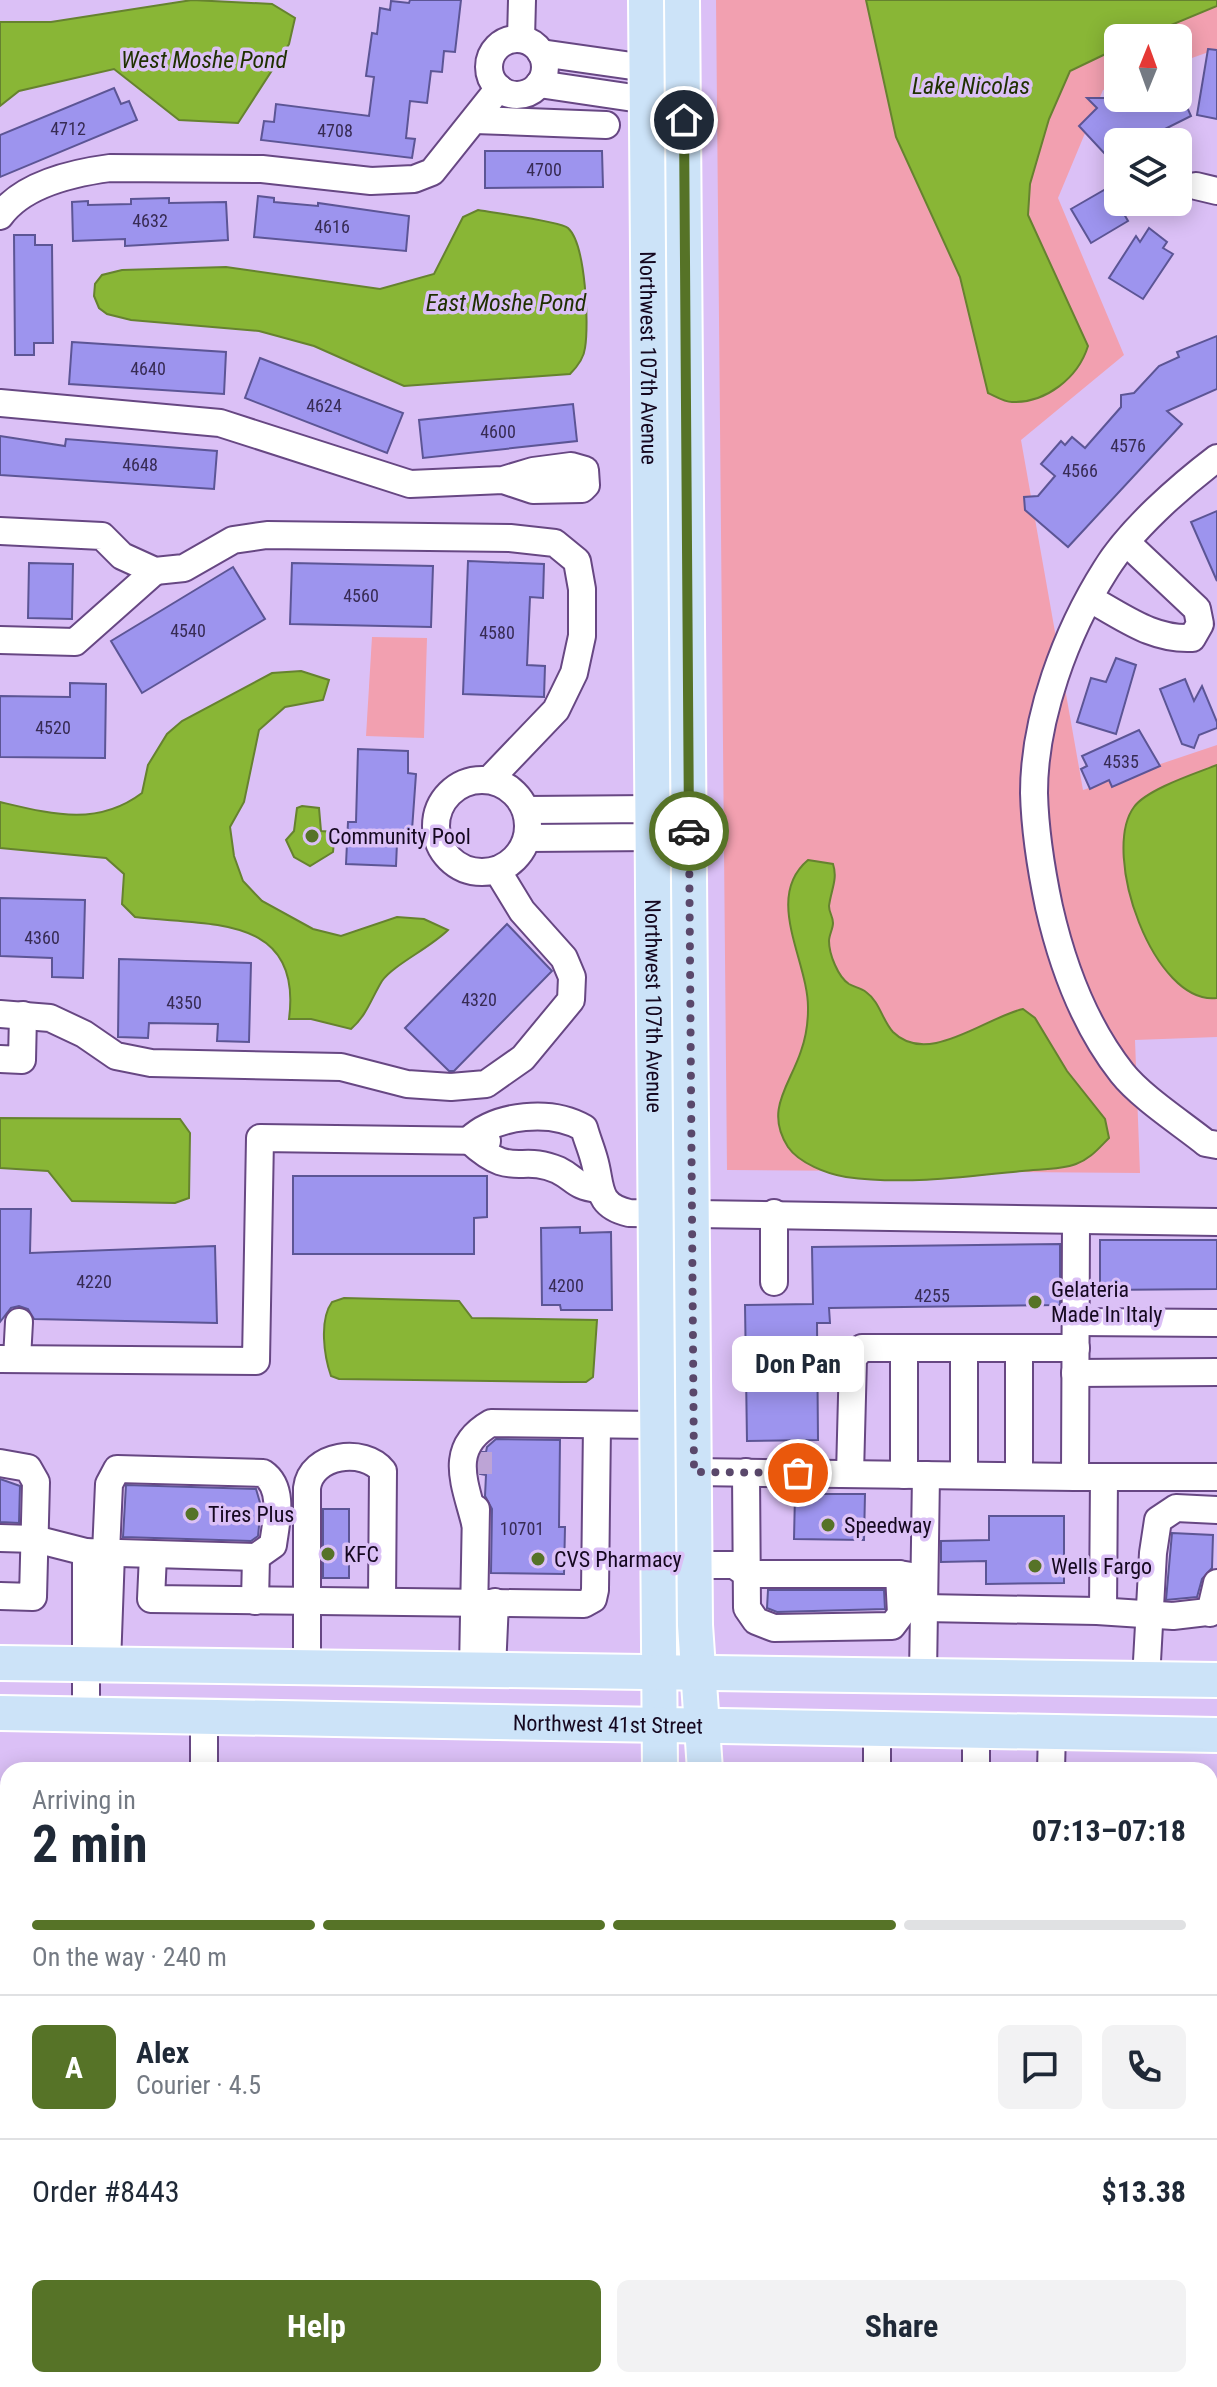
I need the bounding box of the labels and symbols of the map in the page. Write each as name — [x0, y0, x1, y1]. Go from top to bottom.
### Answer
north arrow — [1104, 24, 1192, 112]
water label: West Moshe Pond — [121, 46, 287, 74]
water label: Lake Nicolas — [912, 72, 1030, 100]
pin — [650, 86, 718, 154]
house number: 4712 — [50, 118, 86, 139]
house number: 4708 — [317, 120, 353, 141]
house number: 4700 — [526, 159, 562, 180]
house number: 4632 — [132, 210, 168, 231]
house number: 4616 — [314, 216, 350, 237]
street label: Northwest 107th Avenue — [635, 251, 662, 465]
water label: East Moshe Pond — [426, 289, 587, 317]
house number: 4640 — [130, 358, 166, 379]
house number: 4624 — [306, 395, 342, 416]
house number: 4600 — [480, 421, 516, 442]
house number: 4576 — [1110, 435, 1146, 456]
house number: 4648 — [122, 454, 158, 475]
house number: 4566 — [1062, 460, 1098, 481]
house number: 4560 — [343, 585, 379, 606]
house number: 4540 — [170, 620, 206, 641]
house number: 4580 — [479, 622, 515, 643]
house number: 4520 — [35, 717, 71, 738]
house number: 4535 — [1103, 751, 1139, 772]
courier — [649, 791, 729, 871]
place label: Community Pool — [328, 824, 471, 849]
marker: Community Pool — [303, 827, 321, 845]
street label: Northwest 107th Avenue — [641, 899, 667, 1113]
house number: 4360 — [24, 927, 60, 948]
house number: 4320 — [461, 989, 497, 1010]
house number: 4350 — [166, 992, 202, 1013]
house number: 4220 — [76, 1271, 112, 1292]
house number: 4200 — [548, 1275, 584, 1296]
place label: Gelateria Made In Italy — [1051, 1277, 1162, 1327]
house number: 4255 — [914, 1285, 950, 1306]
marker: Gelateria Made In Italy — [1026, 1293, 1044, 1311]
callout: Don Pan — [732, 1337, 864, 1393]
pin — [764, 1439, 832, 1507]
place label: Tires Plus — [208, 1502, 294, 1527]
marker: Tires Plus — [183, 1505, 201, 1523]
place label: Speedway — [844, 1513, 932, 1538]
marker: Speedway — [819, 1516, 837, 1534]
house number: 10701 — [500, 1518, 544, 1539]
place label: KFC — [344, 1542, 379, 1567]
marker: KFC — [319, 1545, 337, 1563]
place label: CVS Pharmacy — [554, 1547, 682, 1572]
marker: CVS Pharmacy — [529, 1550, 547, 1568]
place label: Wells Fargo — [1051, 1554, 1152, 1579]
marker: Wells Fargo — [1026, 1557, 1044, 1575]
street label: Northwest 41st Street — [513, 1710, 703, 1738]

